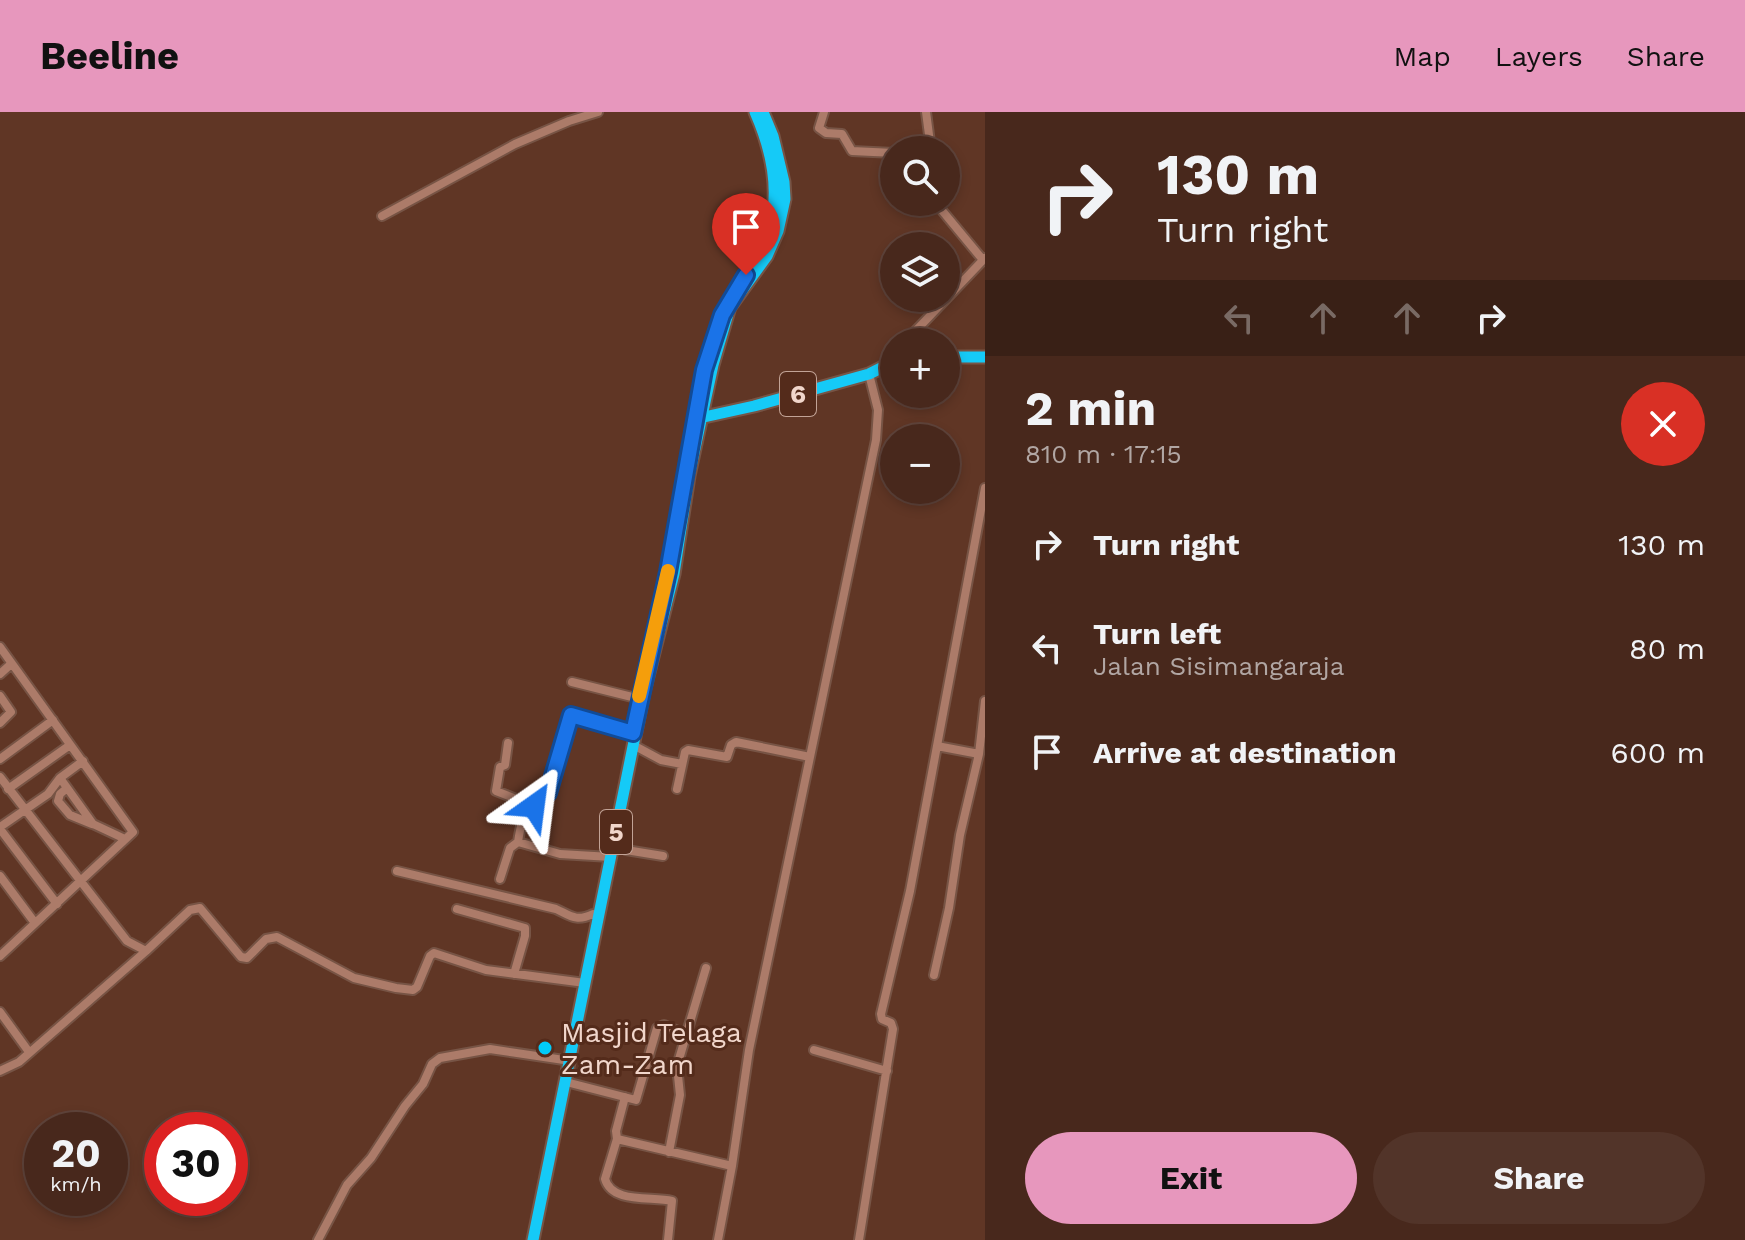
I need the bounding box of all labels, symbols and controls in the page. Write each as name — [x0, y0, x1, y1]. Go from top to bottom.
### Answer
text: Beeline — [40, 34, 179, 78]
text: Map — [1394, 40, 1451, 73]
text: Layers — [1495, 40, 1583, 73]
text: Share — [1627, 40, 1705, 73]
map controls — [880, 136, 960, 504]
button: search — [880, 136, 960, 216]
text: 130 m — [1157, 142, 1319, 208]
icon: right — [1025, 144, 1129, 248]
pin — [712, 193, 780, 275]
icon: arrive — [724, 205, 768, 249]
text: Turn right — [1157, 209, 1328, 251]
button: layers — [880, 232, 960, 312]
icon: left — [1217, 296, 1261, 340]
icon: ahead — [1301, 296, 1345, 340]
icon: ahead — [1385, 296, 1429, 340]
icon: right — [1469, 296, 1513, 340]
button: + — [880, 328, 960, 408]
road number: 6 — [780, 372, 816, 416]
text: 2 min — [1025, 380, 1156, 437]
button: close — [1621, 382, 1705, 466]
button: − — [880, 424, 960, 504]
text: 810 m · 17:15 — [1025, 439, 1182, 469]
icon: right — [1025, 522, 1069, 566]
text: Turn right — [1093, 527, 1239, 562]
text: 130 m — [1618, 527, 1705, 562]
text: Turn left — [1093, 616, 1221, 651]
icon: left — [1025, 626, 1069, 670]
text: 80 m — [1629, 631, 1705, 666]
text: Jalan Sisimangaraja — [1093, 651, 1344, 681]
icon: arrive — [1025, 730, 1069, 774]
text: Arrive at destination — [1093, 735, 1397, 770]
text: 600 m — [1611, 735, 1705, 770]
position arrow — [492, 764, 576, 848]
road number: 5 — [600, 810, 632, 854]
place label: Masjid Telaga Zam-Zam — [561, 1016, 742, 1081]
marker: Masjid Telaga Zam-Zam — [536, 1039, 554, 1057]
speed limit sign: 30 — [144, 1112, 248, 1216]
text: 20 — [51, 1130, 101, 1177]
button: Exit — [1025, 1132, 1357, 1224]
button: Share — [1373, 1132, 1705, 1224]
text: km/h — [50, 1172, 102, 1196]

